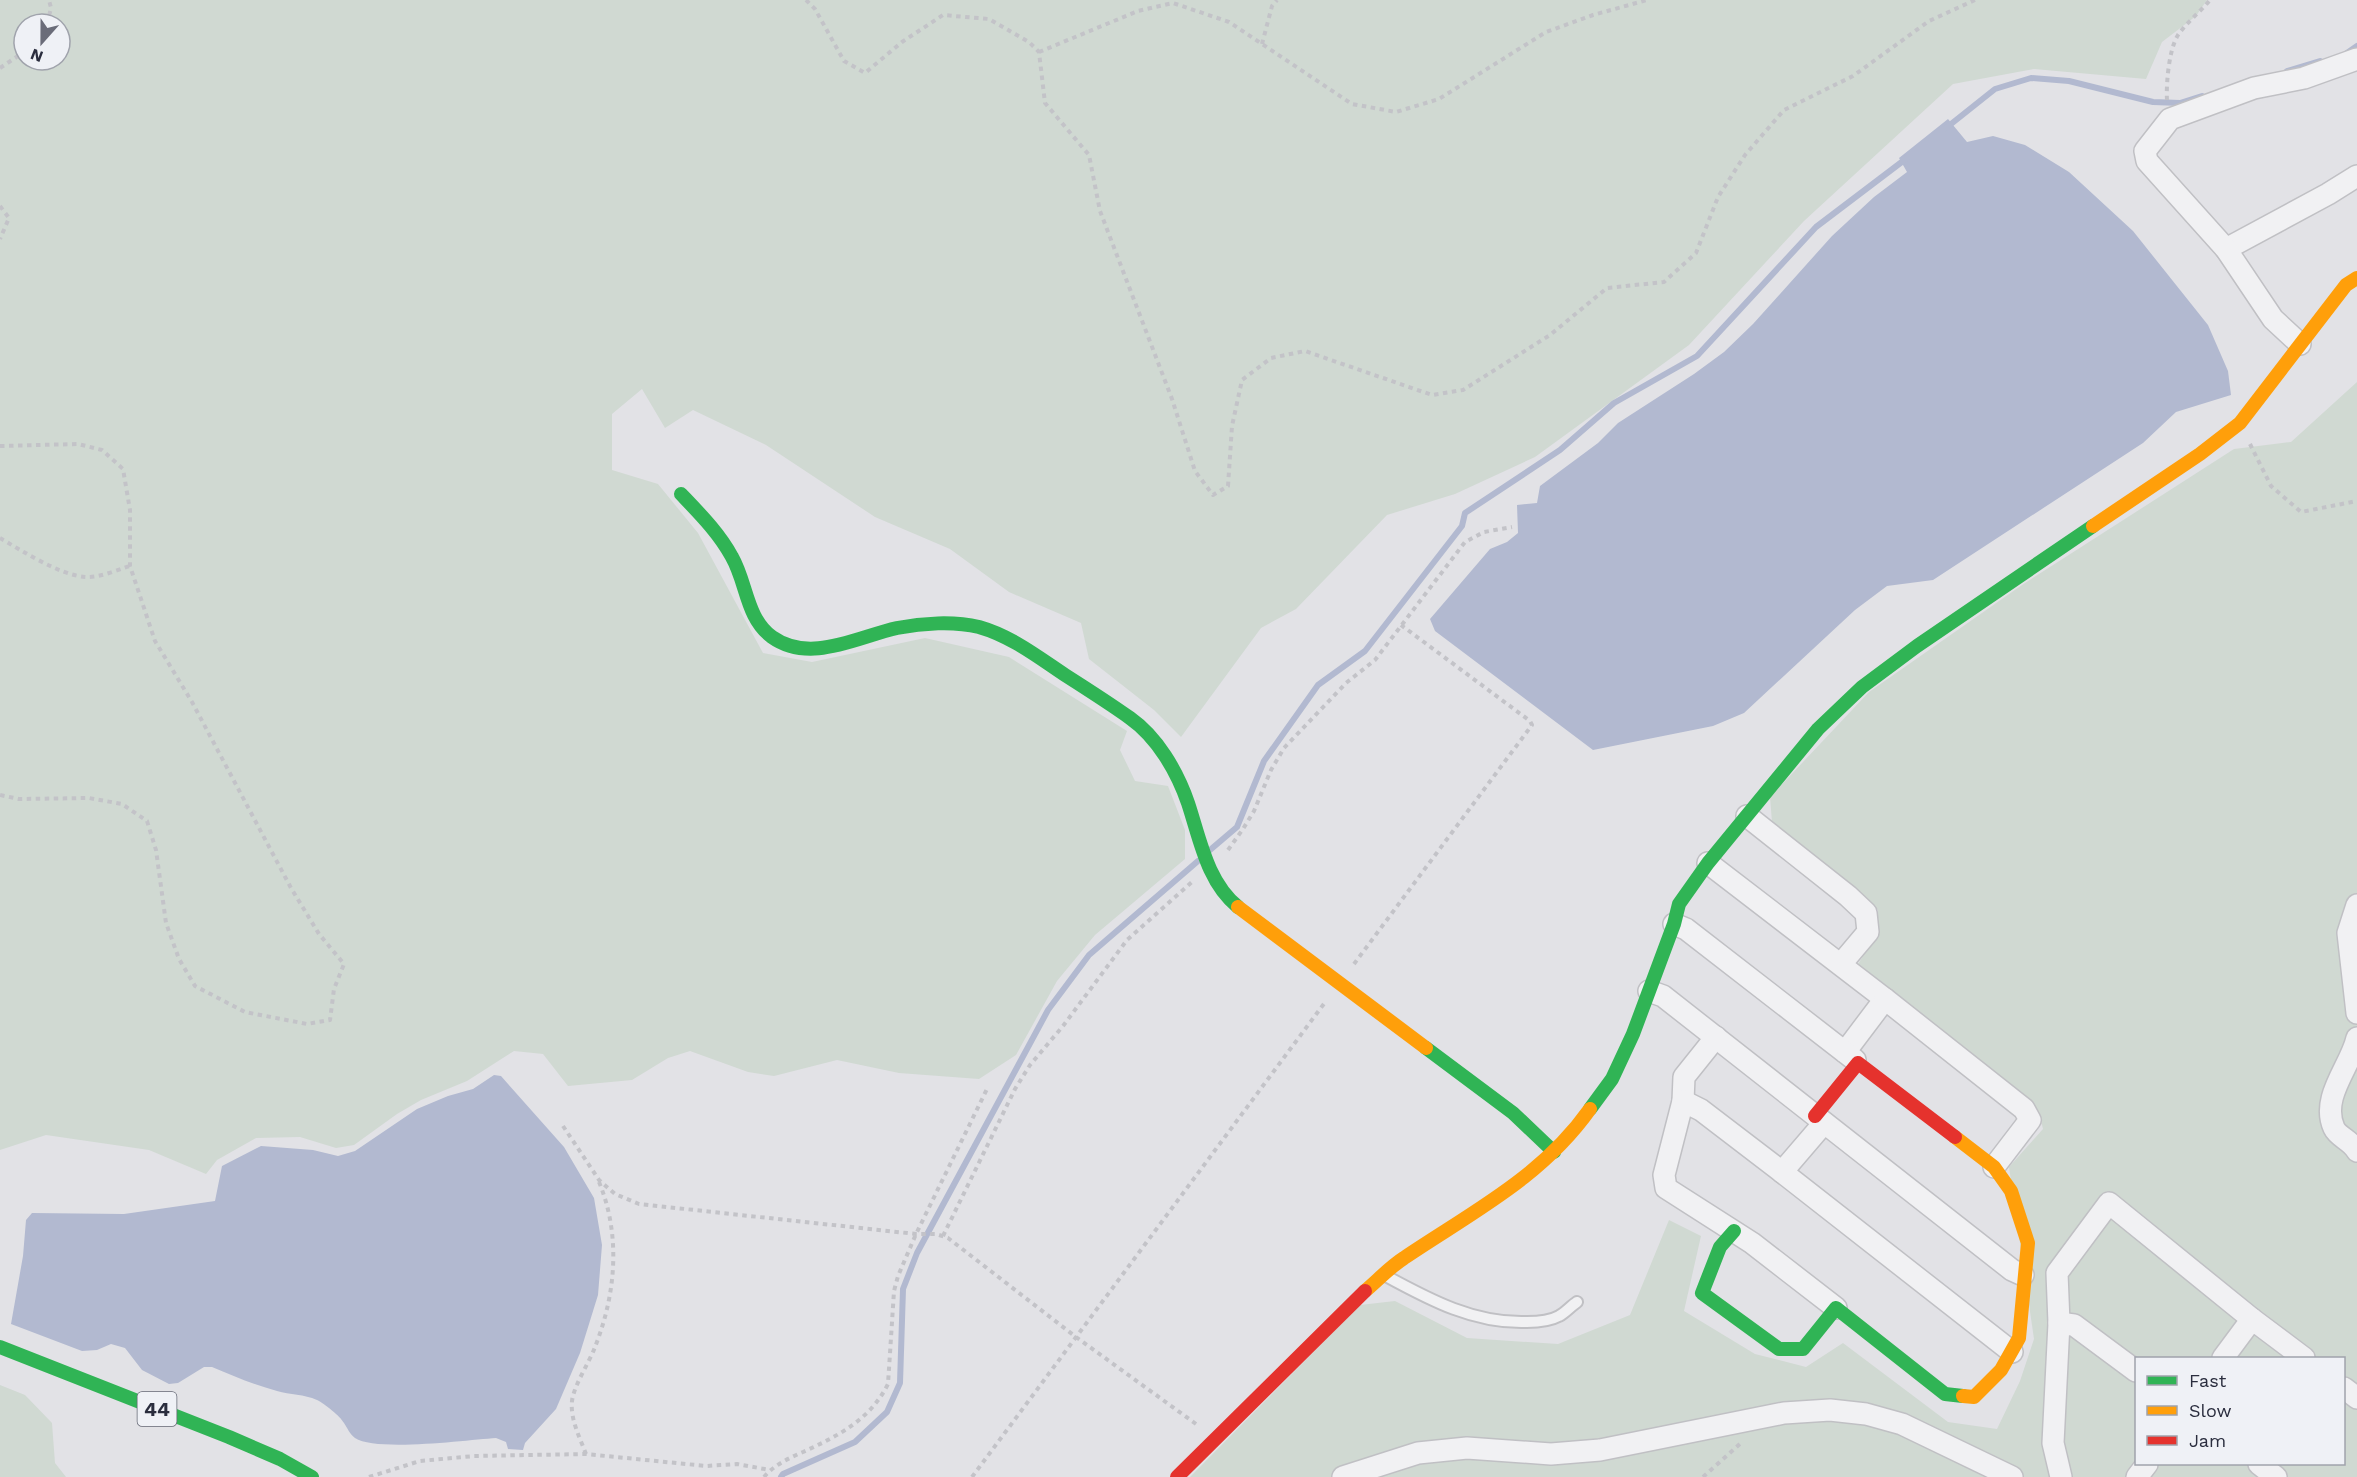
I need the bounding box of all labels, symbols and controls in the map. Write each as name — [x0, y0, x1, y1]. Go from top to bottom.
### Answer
north arrow — [12, 12, 72, 72]
text: N — [28, 45, 46, 67]
legend — [2135, 1357, 2345, 1465]
text: Fast — [2189, 1370, 2227, 1391]
road number: 44 — [138, 1392, 176, 1426]
text: Slow — [2189, 1400, 2232, 1421]
text: Jam — [2189, 1430, 2226, 1451]

